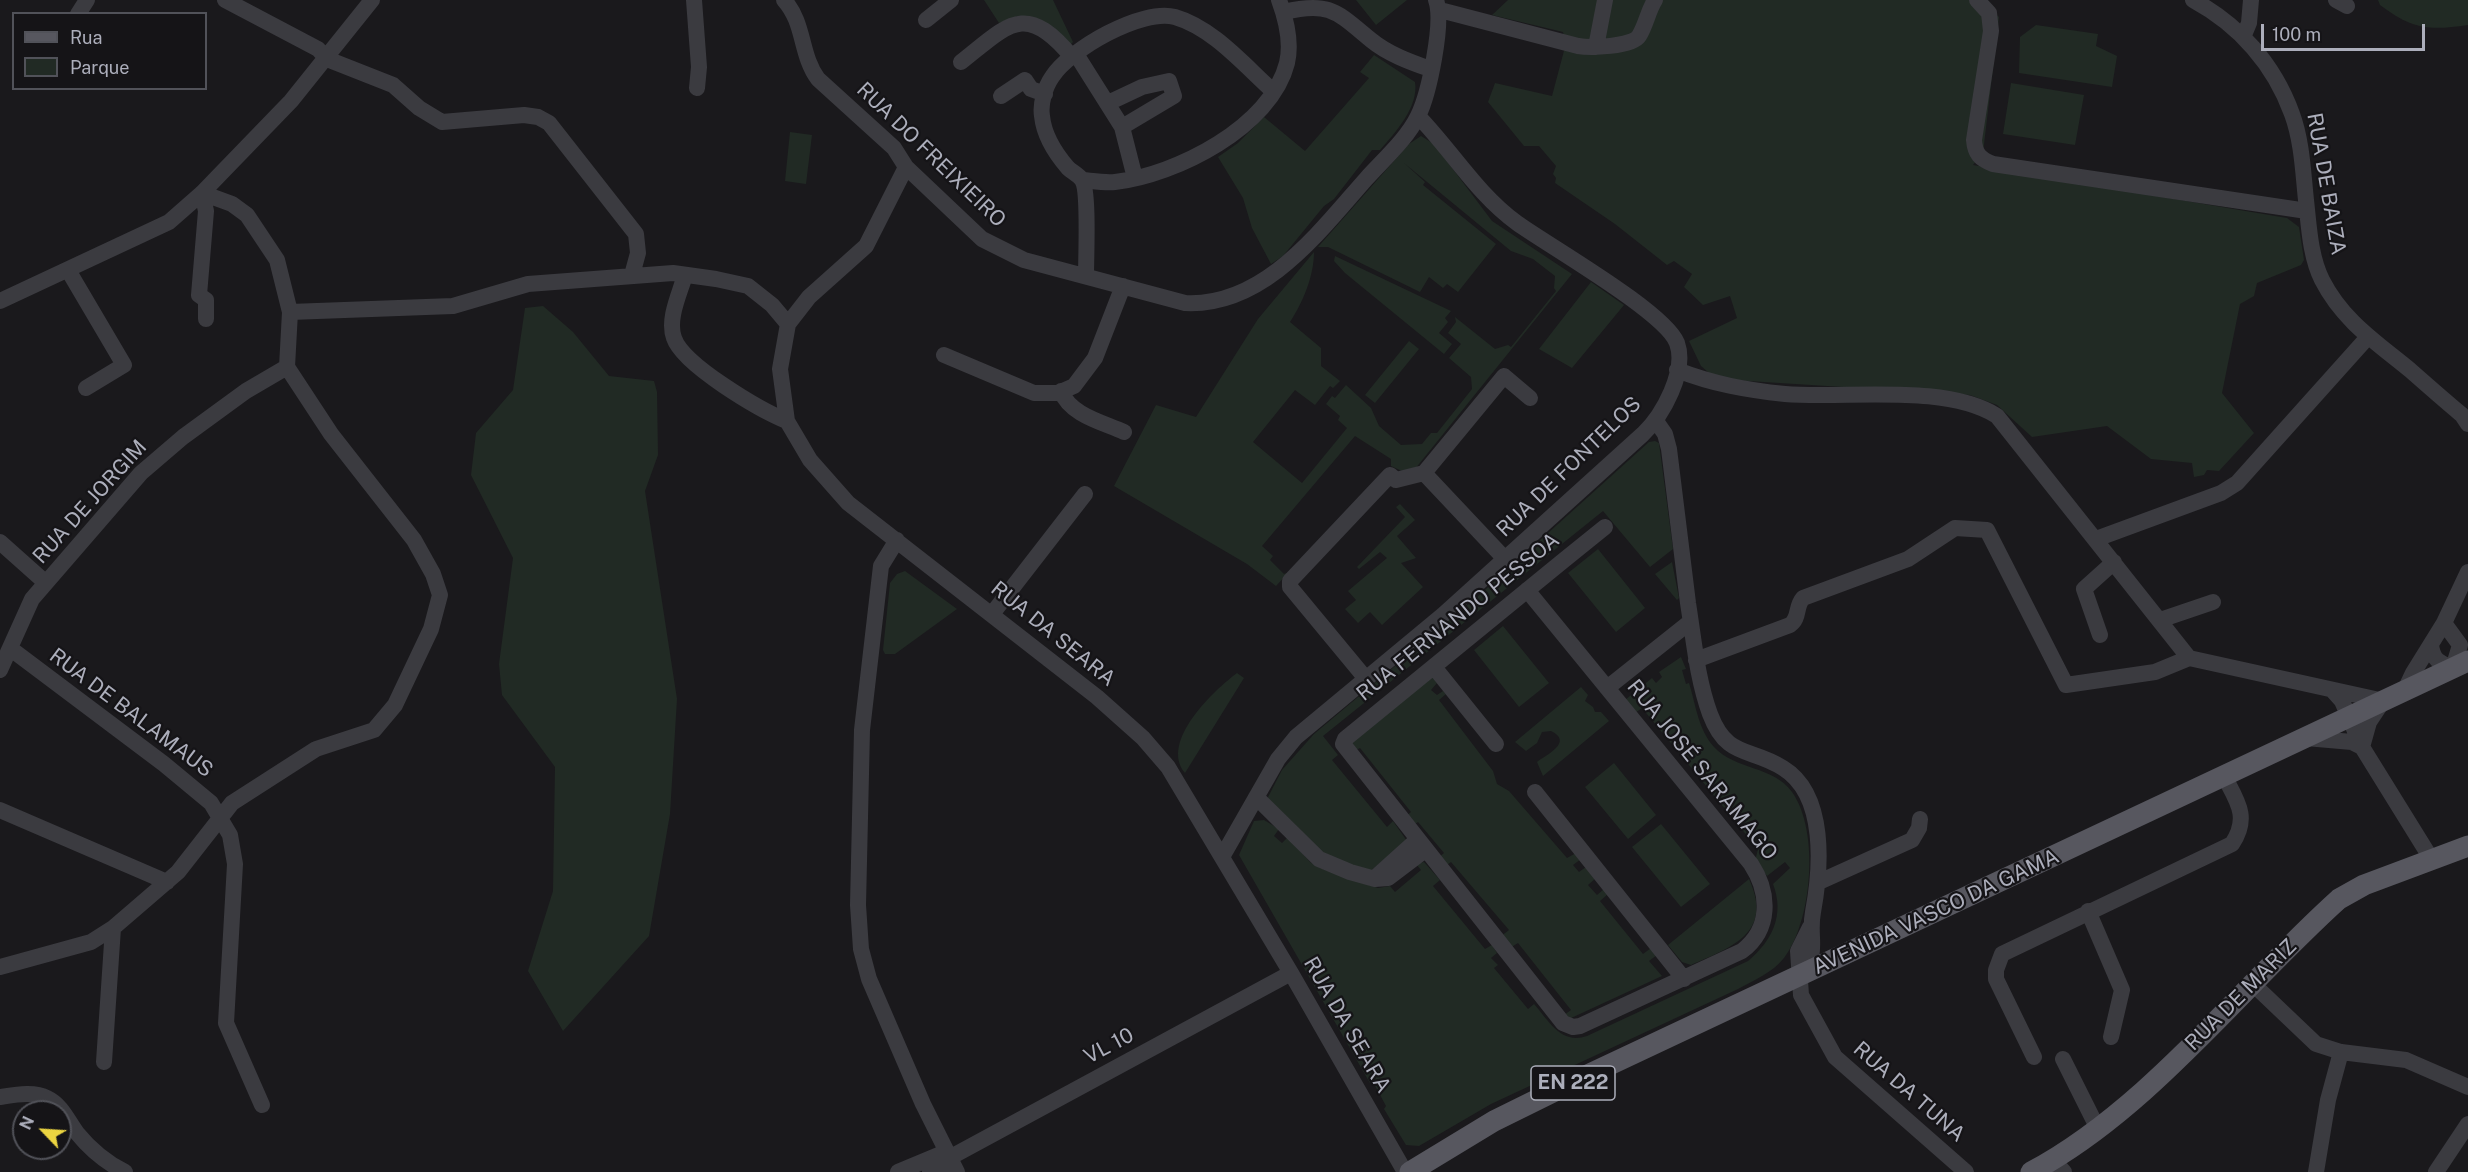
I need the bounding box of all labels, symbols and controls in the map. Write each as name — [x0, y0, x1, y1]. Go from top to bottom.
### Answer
legend — [12, 12, 207, 90]
scale bar — [2264, 12, 2428, 50]
text: 100 m — [2272, 24, 2321, 45]
text: Rua — [70, 27, 102, 48]
text: Parque — [70, 57, 130, 78]
street label: RUA DO FREIXIEIRO — [851, 77, 1011, 233]
street label: RUA DE BAIZA — [2301, 111, 2351, 257]
street label: RUA DE FONTELOS — [1492, 392, 1646, 542]
street label: RUA DE JORGIM — [28, 435, 152, 569]
street label: RUA FERNANDO PESSOA — [1352, 527, 1564, 707]
street label: RUA DA SEARA — [986, 576, 1120, 692]
street label: RUA DE BALAMAUS — [44, 643, 218, 783]
street label: RUA JOSÉ SARAMAGO — [1621, 675, 1783, 865]
street label: AVENIDA VASCO DA GAMA — [1809, 844, 2063, 980]
street label: RUA DE MARIZ — [2180, 934, 2302, 1056]
street label: RUA DA SEARA — [1298, 953, 1396, 1097]
street label: VL 10 — [1080, 1022, 1138, 1070]
street label: RUA DA TUNA — [1848, 1037, 1970, 1147]
road number: EN 222 — [1531, 1066, 1615, 1100]
north arrow — [12, 1100, 72, 1160]
text: N — [16, 1113, 38, 1133]

